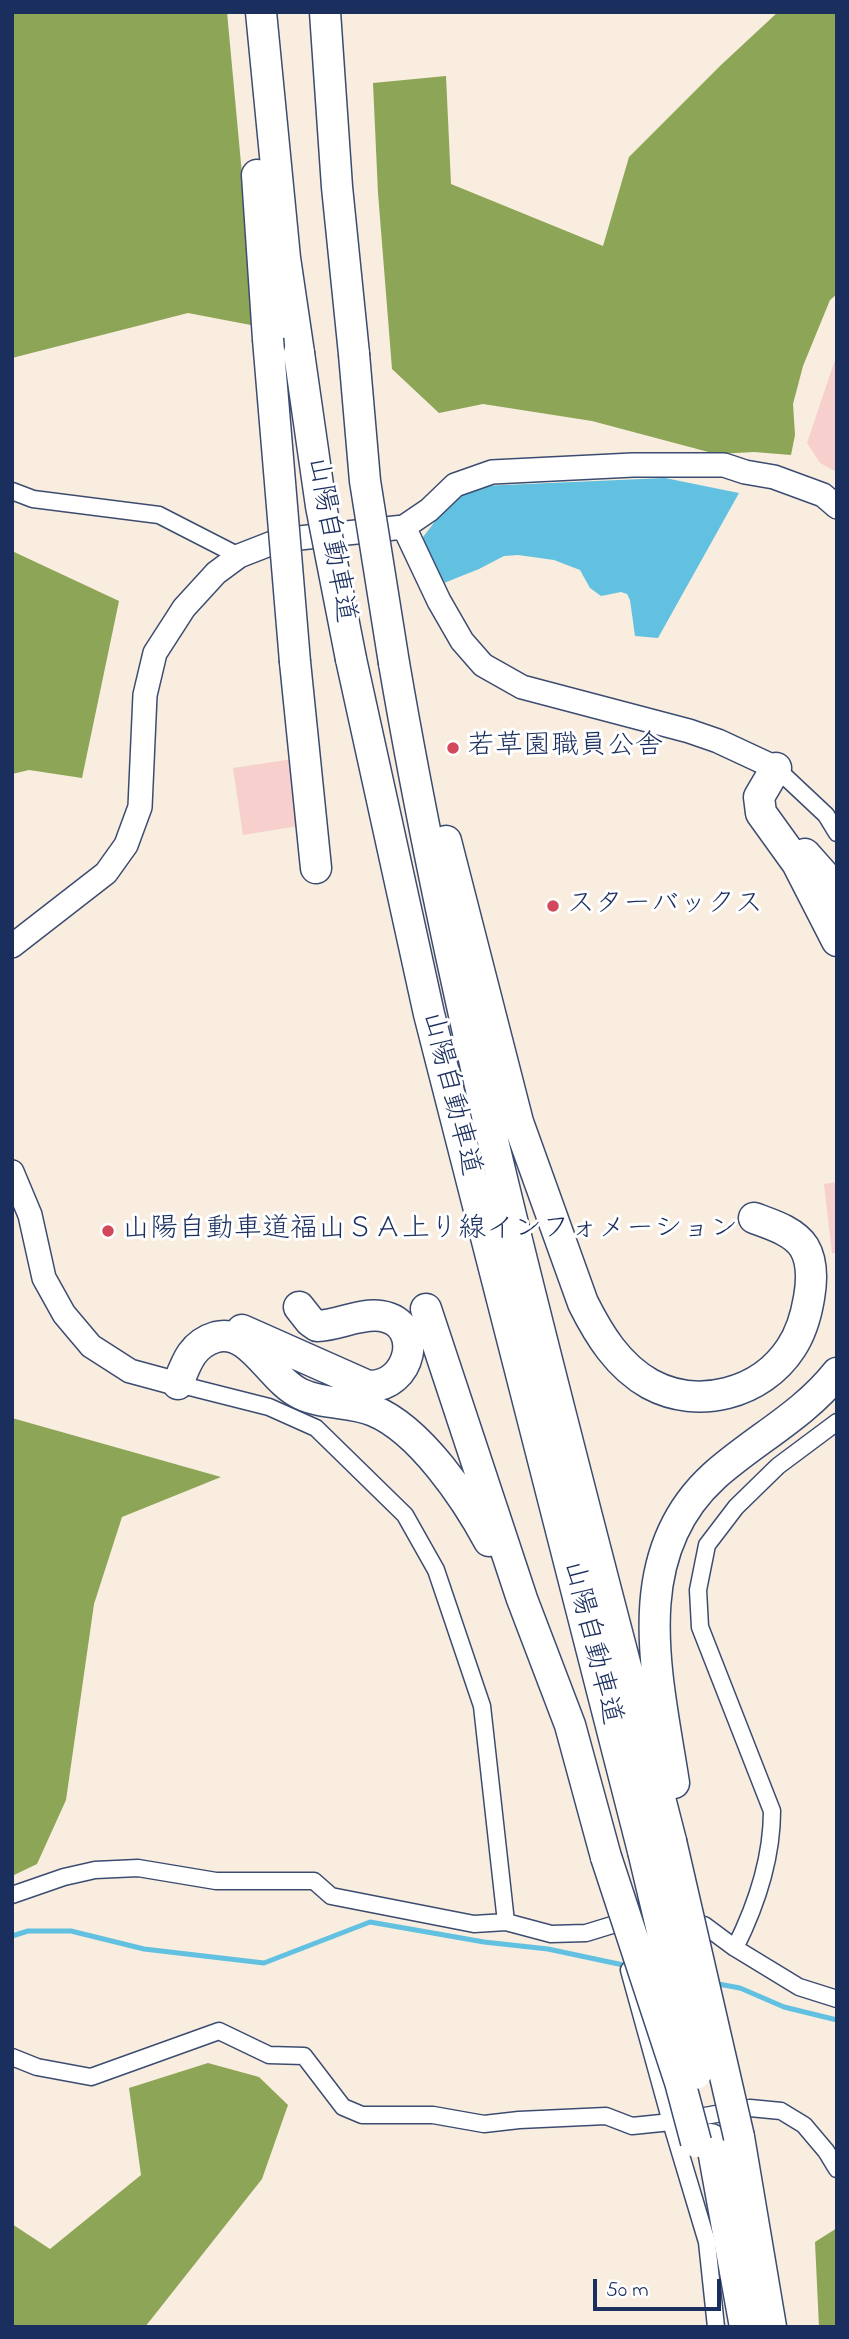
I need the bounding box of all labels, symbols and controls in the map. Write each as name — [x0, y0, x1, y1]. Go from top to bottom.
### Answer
street label: 山陽自動車道 — [298, 454, 360, 626]
place label: 若草園職員公舎 — [467, 731, 663, 765]
marker: 若草園職員公舎 — [445, 740, 461, 756]
place label: スターバックス — [567, 889, 763, 923]
marker: スターバックス — [545, 898, 561, 914]
street label: 山陽自動車道 — [412, 1008, 486, 1180]
place label: 山陽自動車道福山ＳＡ上り線インフォメーション — [122, 1214, 738, 1248]
marker: 山陽自動車道福山ＳＡ上り線インフォメーション — [100, 1223, 116, 1239]
street label: 山陽自動車道 — [553, 1557, 627, 1729]
scale bar — [597, 2266, 725, 2310]
text: 50 m — [606, 2276, 649, 2306]

